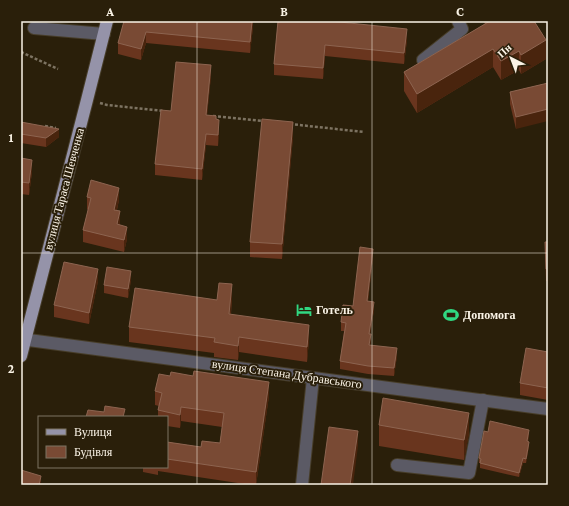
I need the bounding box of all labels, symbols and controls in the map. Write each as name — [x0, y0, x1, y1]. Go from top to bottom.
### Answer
text: A — [105, 4, 114, 19]
text: B — [280, 4, 288, 19]
text: C — [456, 4, 464, 19]
north arrow — [491, 38, 531, 78]
text: Пн — [495, 41, 514, 60]
street label: вулиця Тараса Шевченка — [41, 126, 87, 251]
text: 1 — [9, 130, 14, 145]
hotel icon: Готель — [295, 301, 313, 319]
place label: Готель — [316, 303, 353, 317]
sports icon: Допомога — [442, 306, 460, 324]
place label: Допомога — [463, 308, 515, 322]
street label: вулиця Степана Дубравського — [211, 357, 363, 391]
text: 2 — [8, 361, 15, 376]
legend — [38, 416, 168, 468]
text: Вулиця — [74, 425, 112, 439]
text: Будівля — [74, 445, 113, 459]

